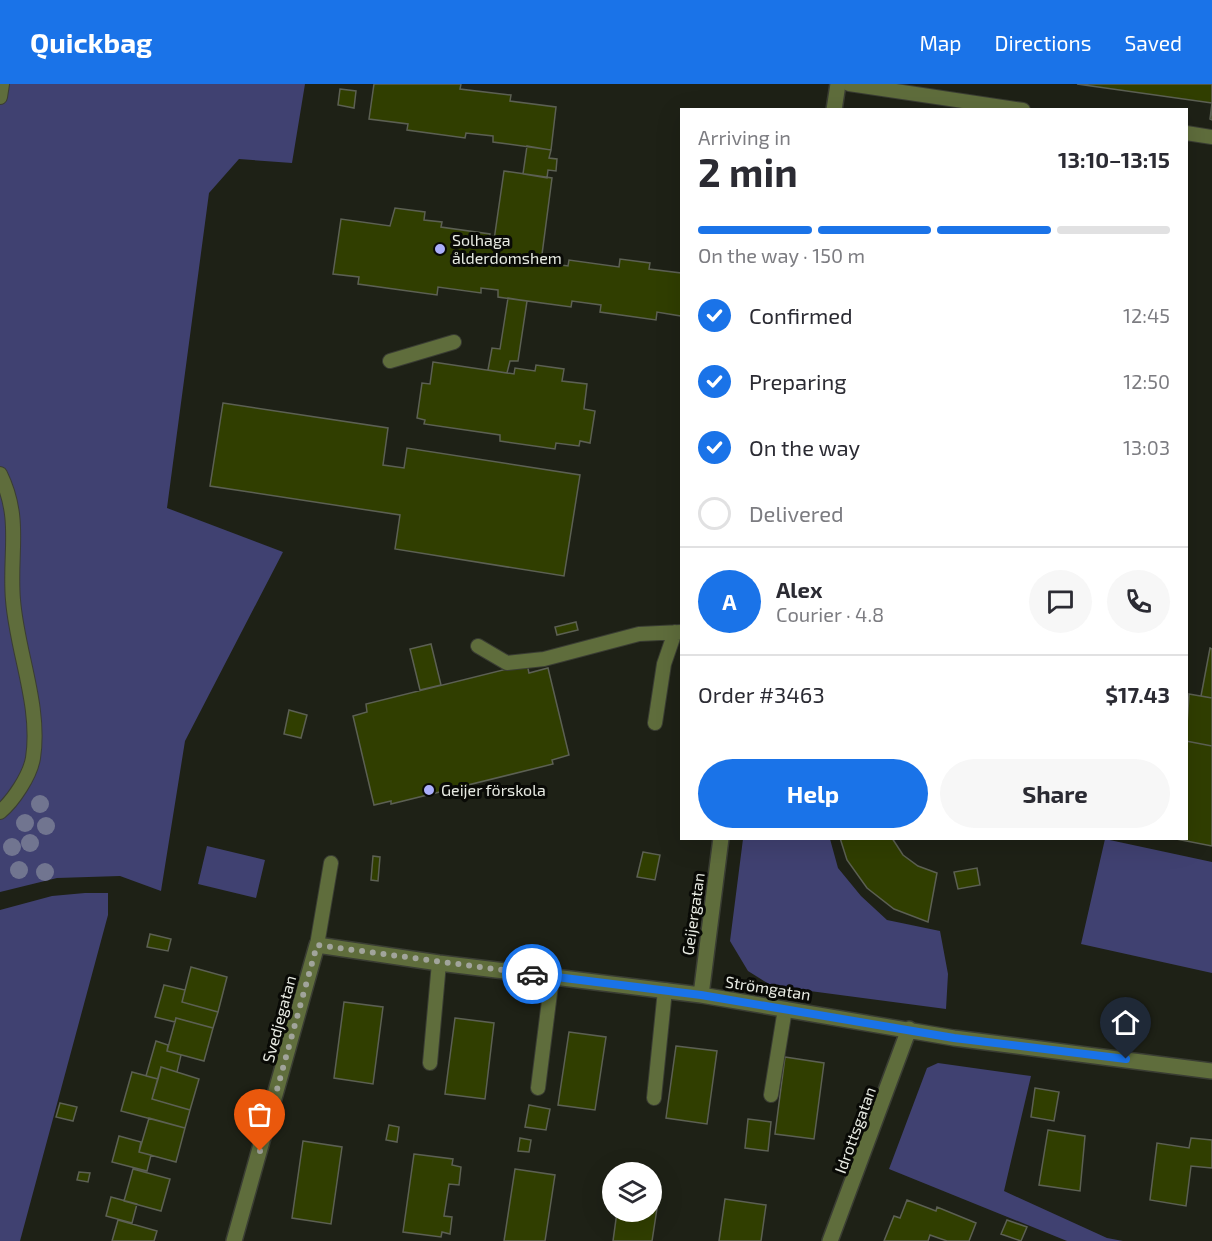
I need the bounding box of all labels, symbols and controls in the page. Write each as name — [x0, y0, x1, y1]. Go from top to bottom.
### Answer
text: Quickbag — [30, 25, 152, 59]
text: Map — [919, 30, 962, 55]
text: Directions — [995, 30, 1091, 55]
text: Saved — [1124, 30, 1182, 55]
text: Arriving in — [698, 125, 791, 149]
text: 13:10–13:15 — [1058, 146, 1170, 172]
text: 2 min — [698, 148, 798, 195]
place label: Solhaga ålderdomshem — [452, 230, 562, 267]
marker: Solhaga ålderdomshem — [433, 242, 447, 256]
text: On the way · 150 m — [698, 243, 865, 267]
icon: check — [698, 299, 731, 332]
text: Confirmed — [749, 302, 853, 328]
text: 12:45 — [1123, 303, 1170, 327]
icon: check — [698, 365, 731, 398]
text: Preparing — [749, 368, 847, 394]
text: 12:50 — [1123, 369, 1170, 393]
icon: check — [698, 431, 731, 464]
text: On the way — [749, 434, 860, 460]
text: 13:03 — [1123, 435, 1170, 459]
text: Delivered — [749, 500, 844, 526]
button: chat — [1029, 570, 1092, 633]
button: phone — [1107, 570, 1170, 633]
text: Alex — [776, 576, 822, 602]
text: A — [722, 588, 737, 614]
text: Courier · 4.8 — [776, 602, 884, 626]
text: Order #3463 — [698, 681, 825, 707]
text: $17.43 — [1105, 681, 1170, 707]
button: Help — [698, 759, 928, 828]
button: Share — [940, 759, 1170, 828]
place label: Geijer förskola — [441, 780, 546, 800]
marker: Geijer förskola — [422, 783, 436, 797]
street label: Geijergatan — [677, 871, 709, 957]
courier — [502, 944, 562, 1004]
icon: car — [516, 958, 549, 991]
street label: Strömgatan — [724, 971, 812, 1004]
street label: Svedjegatan — [258, 973, 300, 1065]
pin — [1100, 997, 1151, 1059]
icon: home — [1109, 1006, 1142, 1039]
street label: Idrottsgatan — [830, 1084, 879, 1176]
pin — [234, 1089, 285, 1151]
icon: bag — [243, 1098, 276, 1131]
map controls — [602, 1162, 662, 1222]
button: layers — [602, 1162, 662, 1222]

